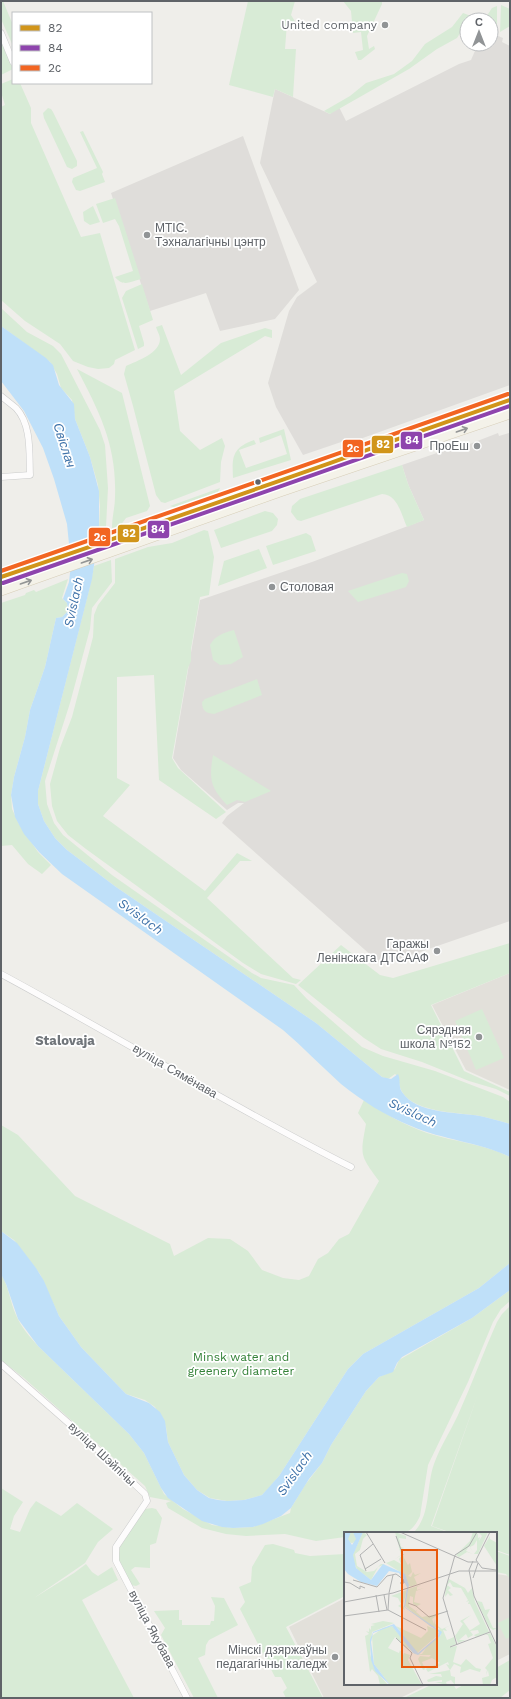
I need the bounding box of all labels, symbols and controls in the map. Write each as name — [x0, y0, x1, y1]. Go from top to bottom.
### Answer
legend — [12, 12, 152, 84]
north arrow — [459, 12, 499, 52]
text: С — [475, 16, 483, 29]
place label: United company — [281, 18, 378, 32]
marker: United company — [380, 20, 390, 30]
text: 82 — [48, 21, 62, 35]
text: 84 — [48, 41, 63, 55]
text: 2с — [48, 61, 61, 75]
place label: МТІС. Тэхналагічны цэнтр — [155, 221, 266, 249]
marker: МТІС. Тэхналагічны цэнтр — [142, 230, 152, 240]
water label: Свіслач — [50, 421, 79, 470]
one-way arrow — [456, 426, 469, 433]
line badge: 84 — [400, 431, 423, 450]
text: 84 — [405, 434, 419, 447]
line badge: 82 — [371, 435, 394, 454]
text: 82 — [376, 438, 390, 451]
line badge: 2с — [342, 439, 364, 458]
place label: ПроЕш — [429, 439, 469, 453]
marker: ПроЕш — [472, 441, 482, 451]
text: 2с — [347, 442, 359, 455]
unlabelled marker — [253, 477, 263, 487]
line badge: 84 — [147, 520, 170, 539]
text: 84 — [151, 523, 165, 536]
line badge: 82 — [117, 524, 140, 543]
line badge: 2с — [88, 527, 111, 547]
text: 82 — [122, 527, 136, 540]
text: 2с — [94, 531, 106, 544]
one-way arrow — [81, 557, 94, 564]
water label: Svislach — [61, 575, 86, 629]
one-way arrow — [19, 578, 31, 586]
place label: Столовая — [280, 580, 334, 594]
marker: Столовая — [267, 582, 277, 592]
water label: Svislach — [116, 895, 166, 938]
place label: Гаражы Ленінскага ДТСААФ — [317, 937, 429, 965]
marker: Гаражы Ленінскага ДТСААФ — [432, 946, 442, 956]
place label: Сярэдняя школа №152 — [400, 1023, 471, 1051]
marker: Сярэдняя школа №152 — [474, 1032, 484, 1042]
district label: Stalovaja — [35, 1033, 95, 1048]
street label: вуліца Сямёнава — [130, 1041, 220, 1101]
water label: Svislach — [386, 1095, 439, 1130]
park label: Minsk water and greenery diameter — [188, 1350, 294, 1378]
street label: вуліца Шэйпічы — [65, 1419, 139, 1489]
water label: Svislach — [274, 1448, 315, 1499]
inset map — [344, 1532, 497, 1685]
street label: вуліца Якубава — [126, 1588, 178, 1670]
place label: Мінскі дзяржаўны педагагічны каледж — [216, 1643, 327, 1671]
marker: Мінскі дзяржаўны педагагічны каледж — [330, 1652, 340, 1662]

